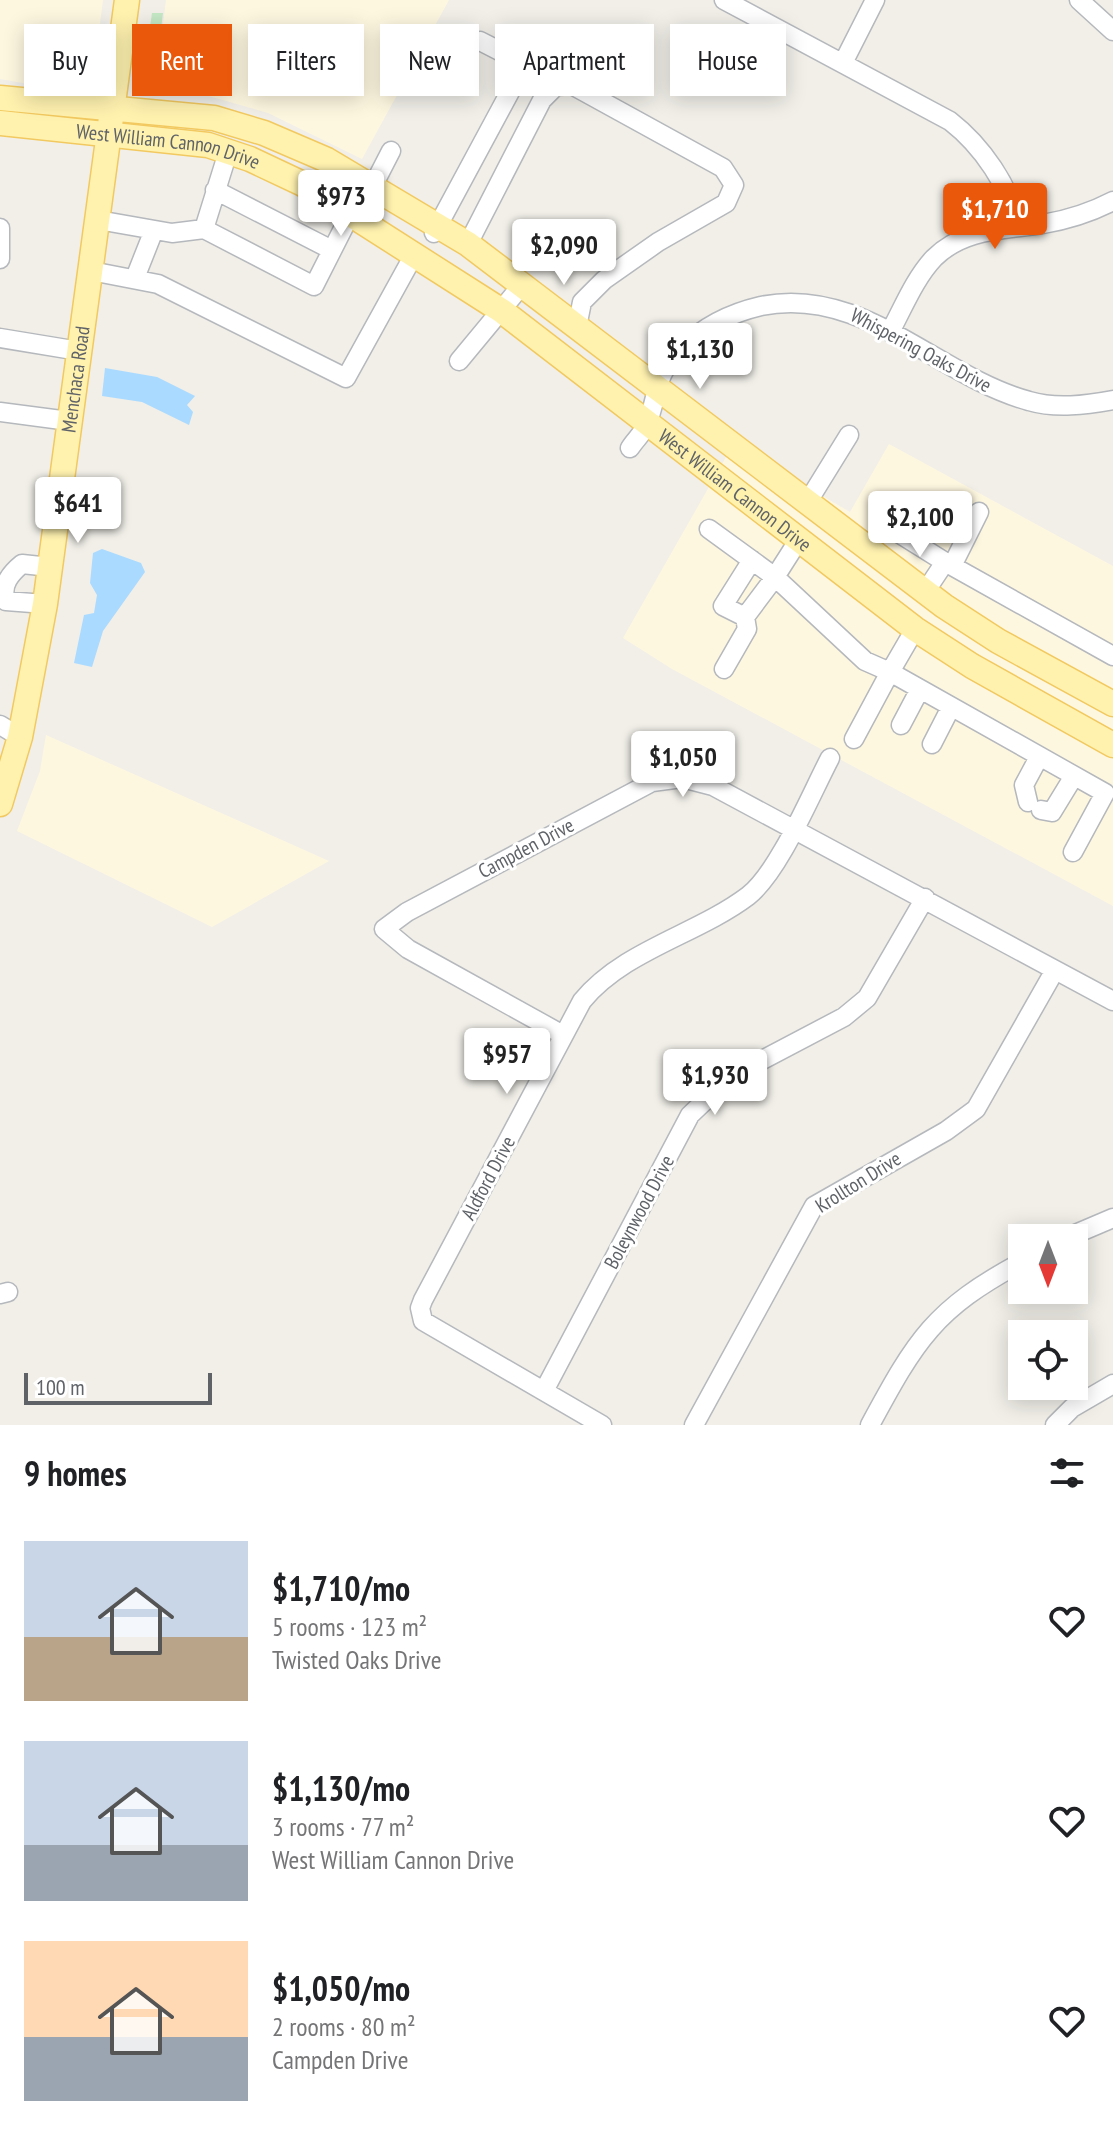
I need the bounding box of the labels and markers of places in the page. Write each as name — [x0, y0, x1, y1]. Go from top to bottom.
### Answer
pin: $973 — [294, 170, 388, 238]
pin: $1,710 — [930, 183, 1060, 251]
pin: $2,090 — [499, 219, 629, 287]
pin: $1,130 — [635, 323, 765, 391]
pin: $641 — [31, 477, 125, 545]
pin: $2,100 — [855, 491, 985, 559]
pin: $1,050 — [618, 731, 748, 799]
pin: $957 — [460, 1028, 554, 1096]
pin: $1,930 — [650, 1049, 780, 1117]

